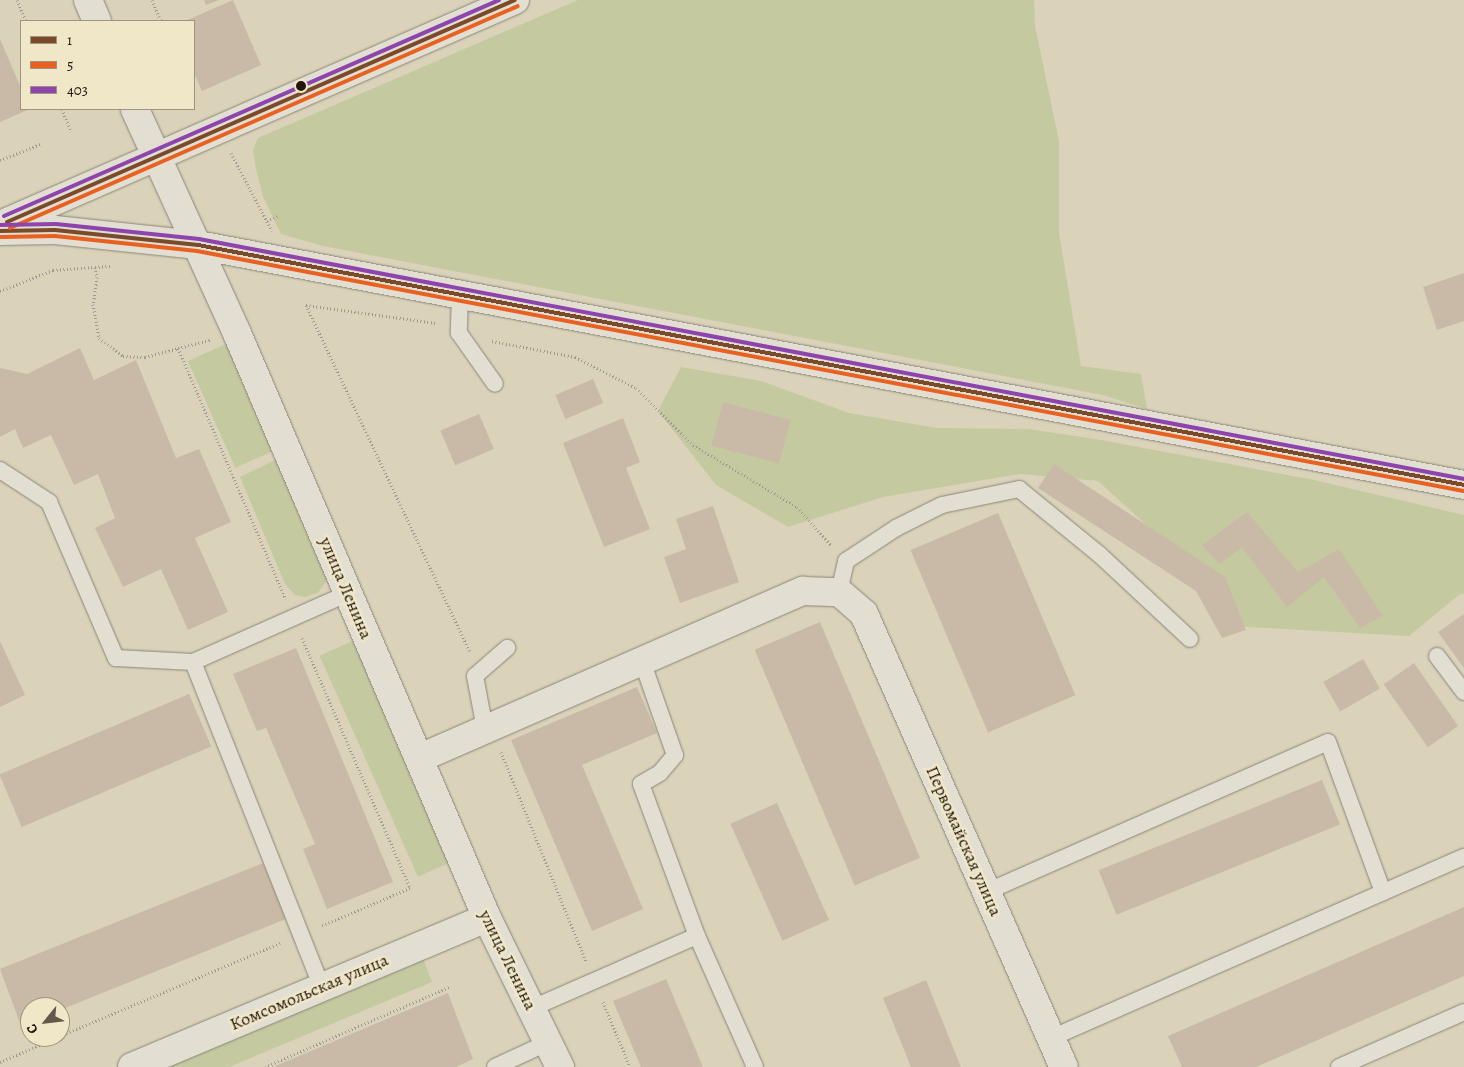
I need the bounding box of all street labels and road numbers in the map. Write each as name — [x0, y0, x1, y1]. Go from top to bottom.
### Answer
street label: улица Ленина — [315, 534, 377, 642]
street label: Первомайская улица — [921, 763, 1007, 919]
street label: улица Ленина — [474, 906, 542, 1014]
street label: Комсомольская улица — [227, 949, 391, 1035]

